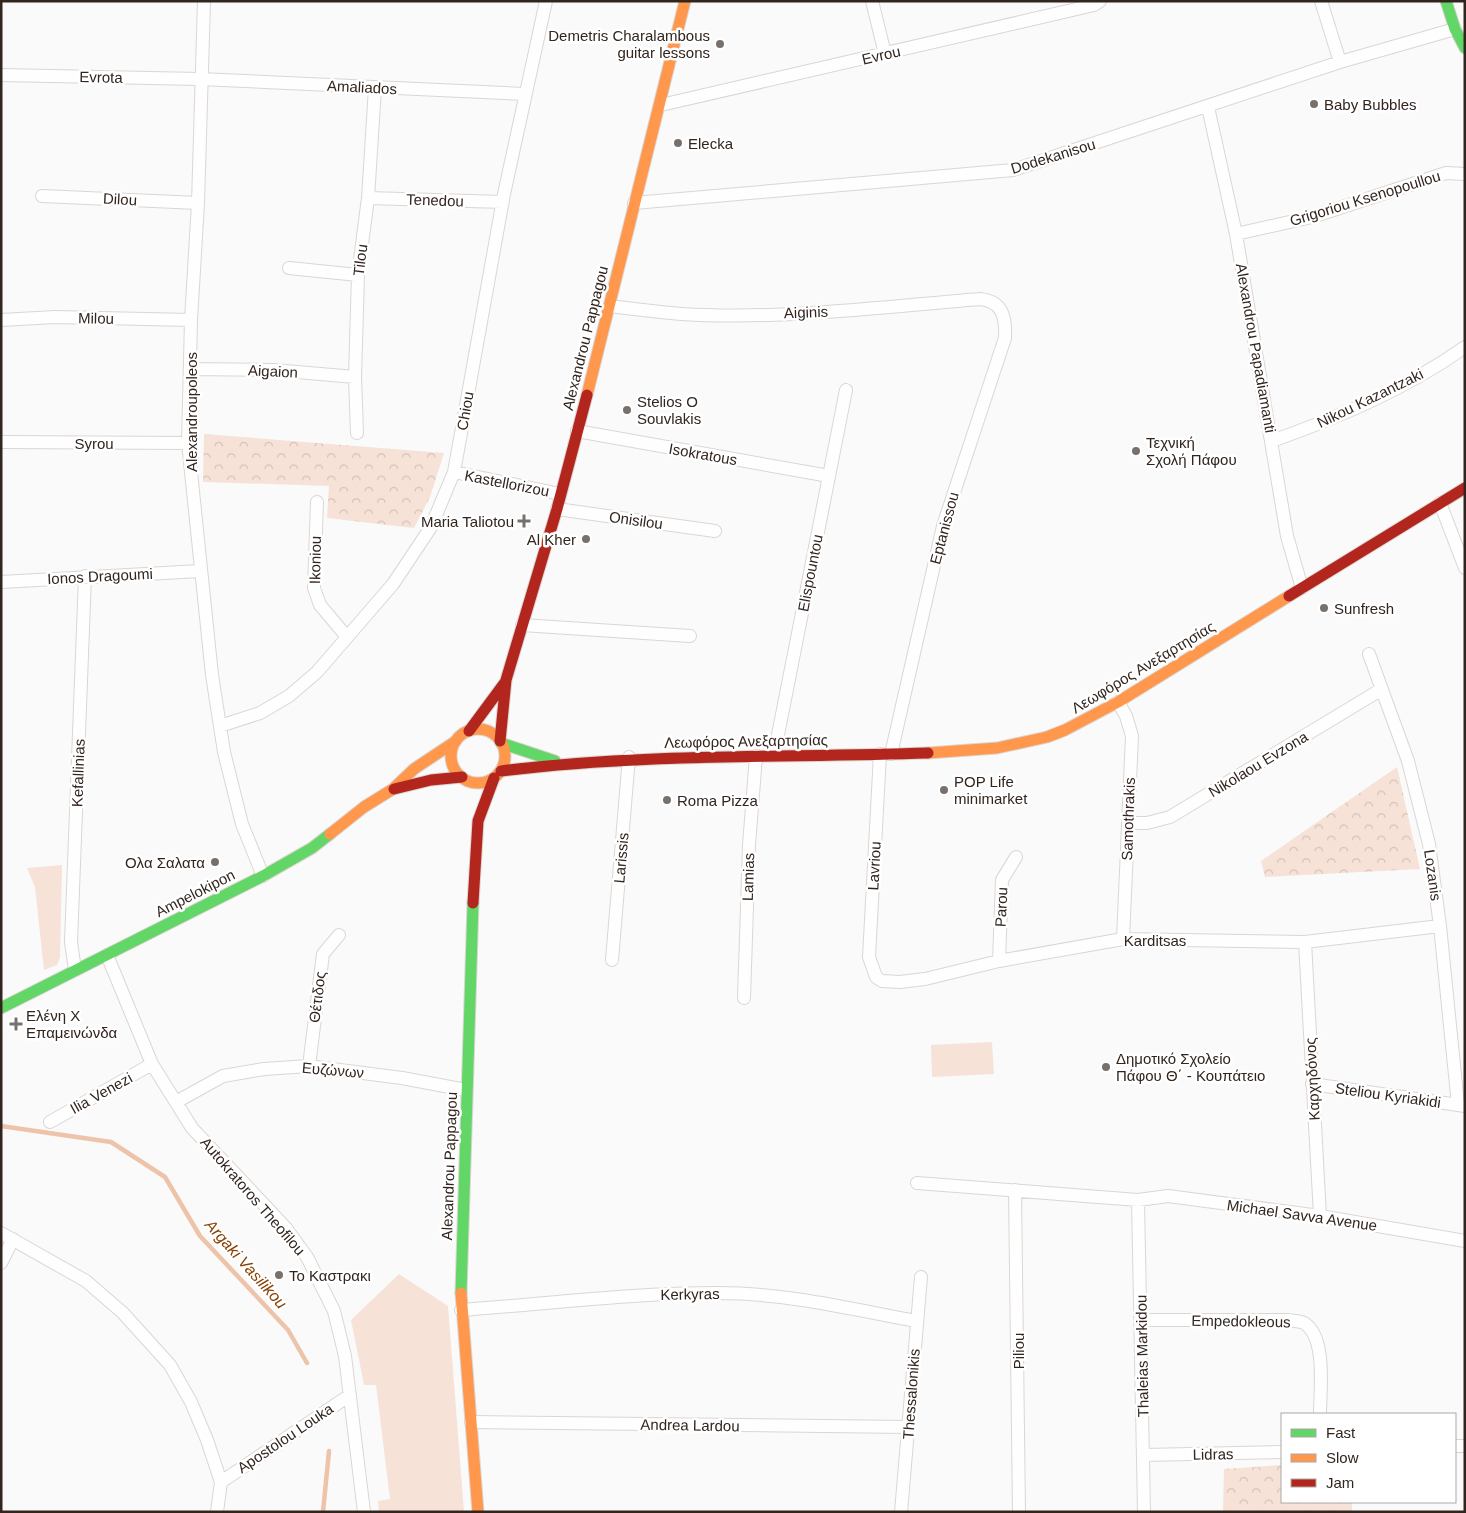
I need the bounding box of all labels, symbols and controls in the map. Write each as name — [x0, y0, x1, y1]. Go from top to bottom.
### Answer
place label: Demetris Charalambous guitar lessons — [548, 27, 710, 61]
marker: Demetris Charalambous guitar lessons — [714, 38, 726, 50]
street label: Evrou — [860, 42, 902, 68]
street label: Evrota — [79, 68, 123, 86]
street label: Amaliados — [327, 77, 397, 97]
place label: Baby Bubbles — [1324, 96, 1417, 113]
marker: Baby Bubbles — [1308, 98, 1320, 110]
place label: Elecka — [688, 135, 734, 152]
street label: Dodekanisou — [1009, 135, 1097, 177]
marker: Elecka — [672, 137, 684, 149]
street label: Grigoriou Ksenopoullou — [1288, 167, 1442, 229]
street label: Dilou — [102, 190, 138, 208]
street label: Tenedou — [406, 191, 464, 209]
street label: Tilou — [350, 243, 370, 277]
street label: Alexandrou Papadiamanti — [1233, 262, 1279, 434]
street label: Alexandrou Pappagou — [559, 264, 611, 412]
street label: Aiginis — [784, 303, 828, 321]
street label: Milou — [78, 309, 114, 327]
street label: Alexandroupoleos — [183, 352, 200, 472]
street label: Aigaion — [248, 361, 298, 381]
street label: Nikou Kazantzaki — [1314, 365, 1426, 431]
street label: Chiou — [453, 390, 477, 432]
place label: Stelios O Souvlakis — [637, 393, 701, 427]
marker: Stelios O Souvlakis — [621, 404, 633, 416]
place label: Τεχνική Σχολή Πάφου — [1146, 434, 1237, 468]
street label: Syrou — [74, 435, 114, 452]
street label: Isokratous — [667, 440, 739, 468]
marker: Τεχνική Σχολή Πάφου — [1130, 445, 1142, 457]
street label: Kastellorizou — [463, 466, 551, 500]
street label: Eptanissou — [926, 490, 962, 566]
street label: Onisilou — [608, 508, 664, 532]
place label: Maria Taliotou — [421, 513, 514, 530]
marker: Maria Taliotou — [518, 515, 530, 527]
place label: Al Kher — [527, 531, 576, 548]
marker: Al Kher — [580, 533, 592, 545]
street label: Elispountou — [794, 533, 826, 613]
street label: Ikoniou — [306, 536, 324, 584]
street label: Ionos Dragoumi — [47, 565, 153, 587]
place label: Sunfresh — [1334, 600, 1394, 617]
marker: Sunfresh — [1318, 602, 1330, 614]
street label: Λεωφόρος Ανεξαρτησίας — [1068, 618, 1218, 716]
street label: Nikolaou Evzona — [1205, 727, 1311, 800]
street label: Λεωφόρος Ανεξαρτησίας — [664, 731, 828, 751]
street label: Kefallinias — [68, 739, 88, 807]
place label: POP Life minimarket — [954, 773, 1028, 807]
street label: Samothrakis — [1118, 777, 1138, 861]
marker: POP Life minimarket — [938, 784, 950, 796]
place label: Roma Pizza — [677, 792, 759, 809]
marker: Roma Pizza — [661, 794, 673, 806]
street label: Larissis — [610, 832, 632, 884]
street label: Lavriou — [864, 841, 884, 891]
street label: Lozanis — [1421, 848, 1445, 902]
street label: Lamias — [739, 853, 757, 901]
place label: Ολα Σαλατα — [125, 854, 205, 871]
marker: Ολα Σαλατα — [209, 856, 221, 868]
street label: Ampelokipon — [153, 866, 237, 920]
street label: Parou — [991, 887, 1011, 927]
street label: Karditsas — [1124, 932, 1186, 949]
street label: Θέτιδος — [305, 970, 329, 1024]
place label: Ελένη Χ Επαμεινώνδα — [26, 1007, 118, 1041]
marker: Ελένη Χ Επαμεινώνδα — [10, 1018, 22, 1030]
street label: Καρχηδόνος — [1301, 1037, 1323, 1121]
place label: Δημοτικό Σχολείο Πάφου Θ΄ - Κουπάτειο — [1116, 1050, 1265, 1084]
street label: Ευζώνων — [301, 1059, 365, 1081]
marker: Δημοτικό Σχολείο Πάφου Θ΄ - Κουπάτειο — [1100, 1061, 1112, 1073]
street label: Ilia Venezi — [67, 1069, 135, 1117]
street label: Steliou Kyriakidi — [1334, 1079, 1442, 1111]
street label: Alexandrou Pappagou — [438, 1092, 460, 1240]
street label: Autokratoros Theofilou — [197, 1134, 309, 1258]
street label: Michael Savva Avenue — [1226, 1196, 1378, 1234]
water label: Argaki Vasilikou — [201, 1215, 290, 1312]
place label: Το Καστρακι — [289, 1267, 371, 1284]
marker: Το Καστρακι — [273, 1269, 285, 1281]
street label: Kerkyras — [660, 1285, 720, 1303]
street label: Thaleias Markidou — [1132, 1295, 1152, 1417]
street label: Empedokleous — [1191, 1312, 1291, 1330]
street label: Piliou — [1010, 1333, 1027, 1369]
street label: Thessalonikis — [899, 1348, 923, 1440]
street label: Apostolou Louka — [234, 1399, 337, 1476]
legend — [1281, 1413, 1456, 1503]
street label: Andrea Lardou — [640, 1416, 740, 1434]
text: Fast — [1326, 1424, 1356, 1441]
street label: Lidras — [1192, 1445, 1234, 1463]
text: Slow — [1326, 1449, 1359, 1466]
text: Jam — [1326, 1474, 1354, 1491]

